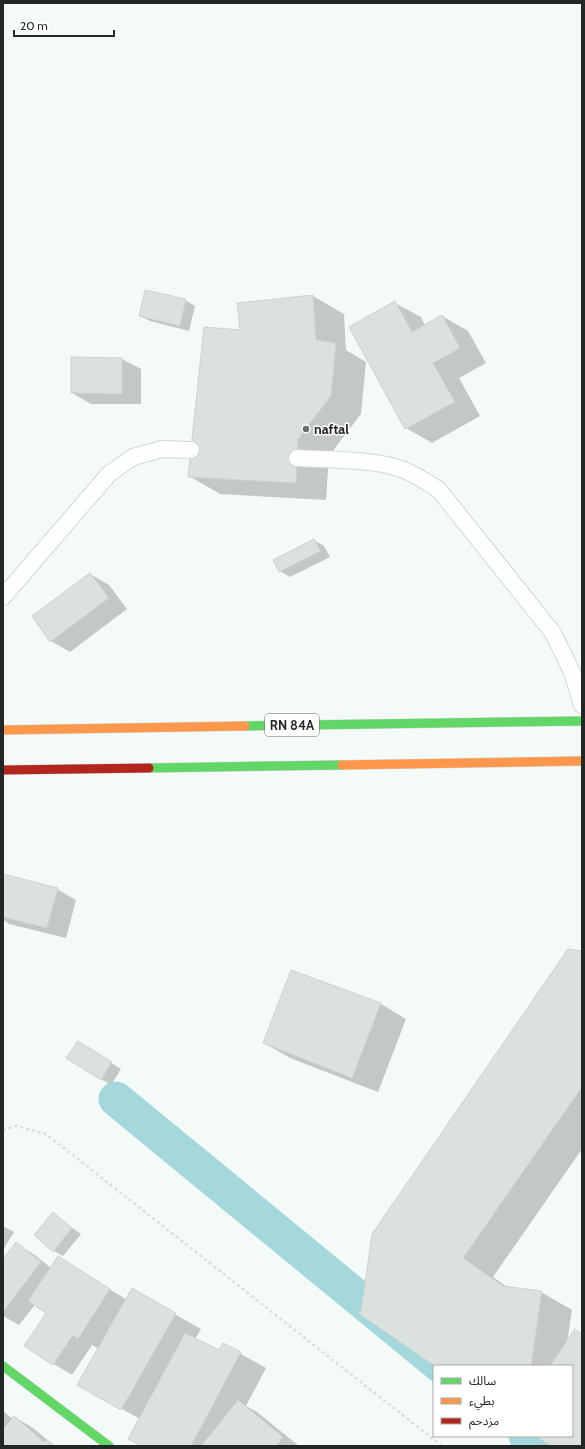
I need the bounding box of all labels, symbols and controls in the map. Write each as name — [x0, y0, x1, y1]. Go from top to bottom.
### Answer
scale bar — [14, 12, 114, 38]
text: 20 m — [20, 18, 48, 33]
place label: naftal — [314, 420, 349, 438]
marker: naftal — [301, 424, 311, 434]
road number: RN 84A — [265, 714, 319, 736]
legend — [433, 1365, 573, 1437]
text: سالك — [469, 1373, 496, 1388]
text: بطيء — [469, 1393, 495, 1411]
text: مزدحم — [469, 1413, 499, 1430]

